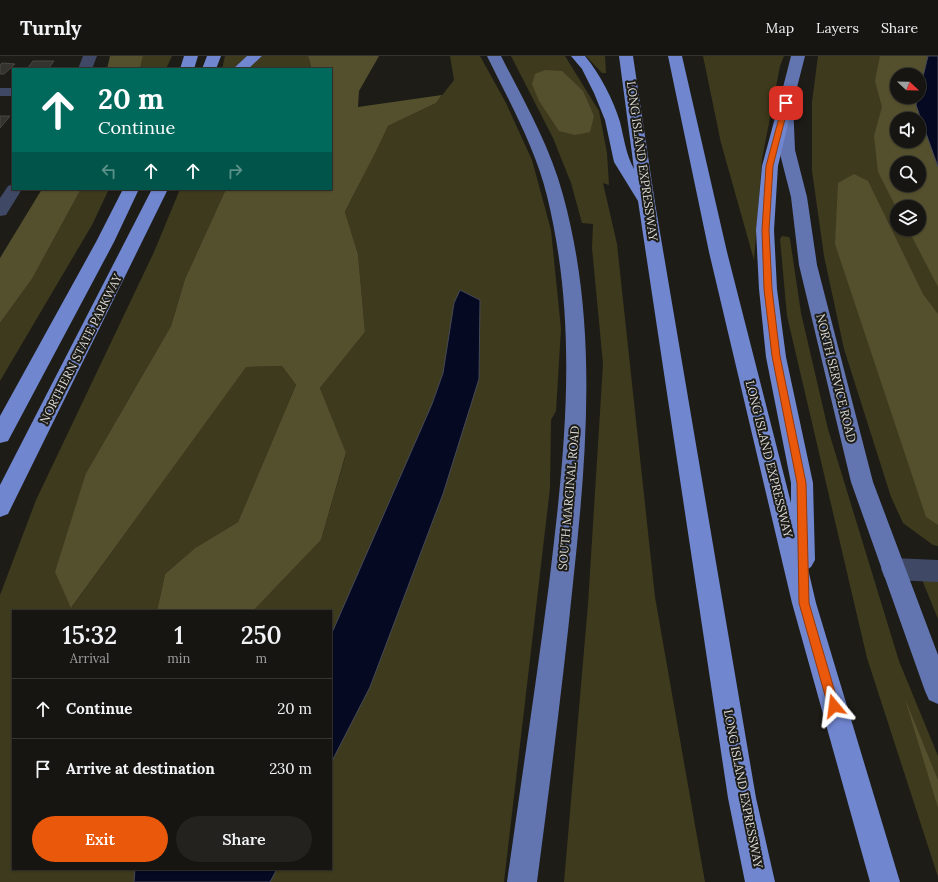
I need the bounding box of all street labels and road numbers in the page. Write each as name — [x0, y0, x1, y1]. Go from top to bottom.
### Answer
street label: LONG ISLAND EXPRESSWAY — [624, 80, 661, 242]
street label: NORTHERN STATE PARKWAY — [36, 271, 125, 426]
street label: NORTH SERVICE ROAD — [813, 312, 860, 444]
street label: LONG ISLAND EXPRESSWAY — [743, 379, 796, 539]
street label: SOUTH MARGINAL ROAD — [555, 425, 582, 571]
street label: LONG ISLAND EXPRESSWAY — [721, 708, 766, 870]

